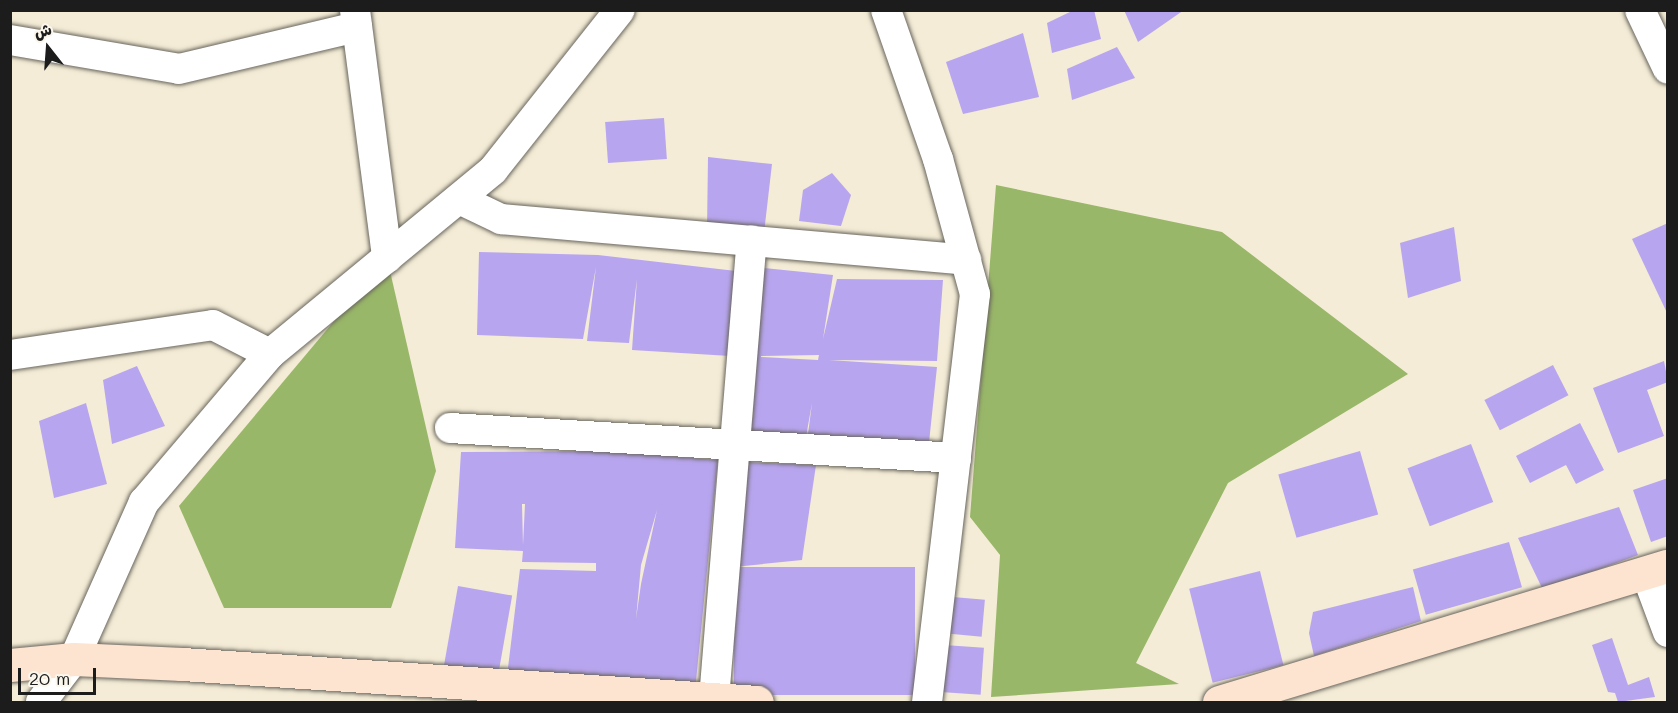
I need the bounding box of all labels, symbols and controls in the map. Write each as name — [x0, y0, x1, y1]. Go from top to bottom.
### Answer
north arrow — [18, 18, 78, 78]
text: ش — [31, 18, 54, 43]
scale bar — [21, 656, 99, 694]
text: 20 m — [29, 666, 70, 690]

